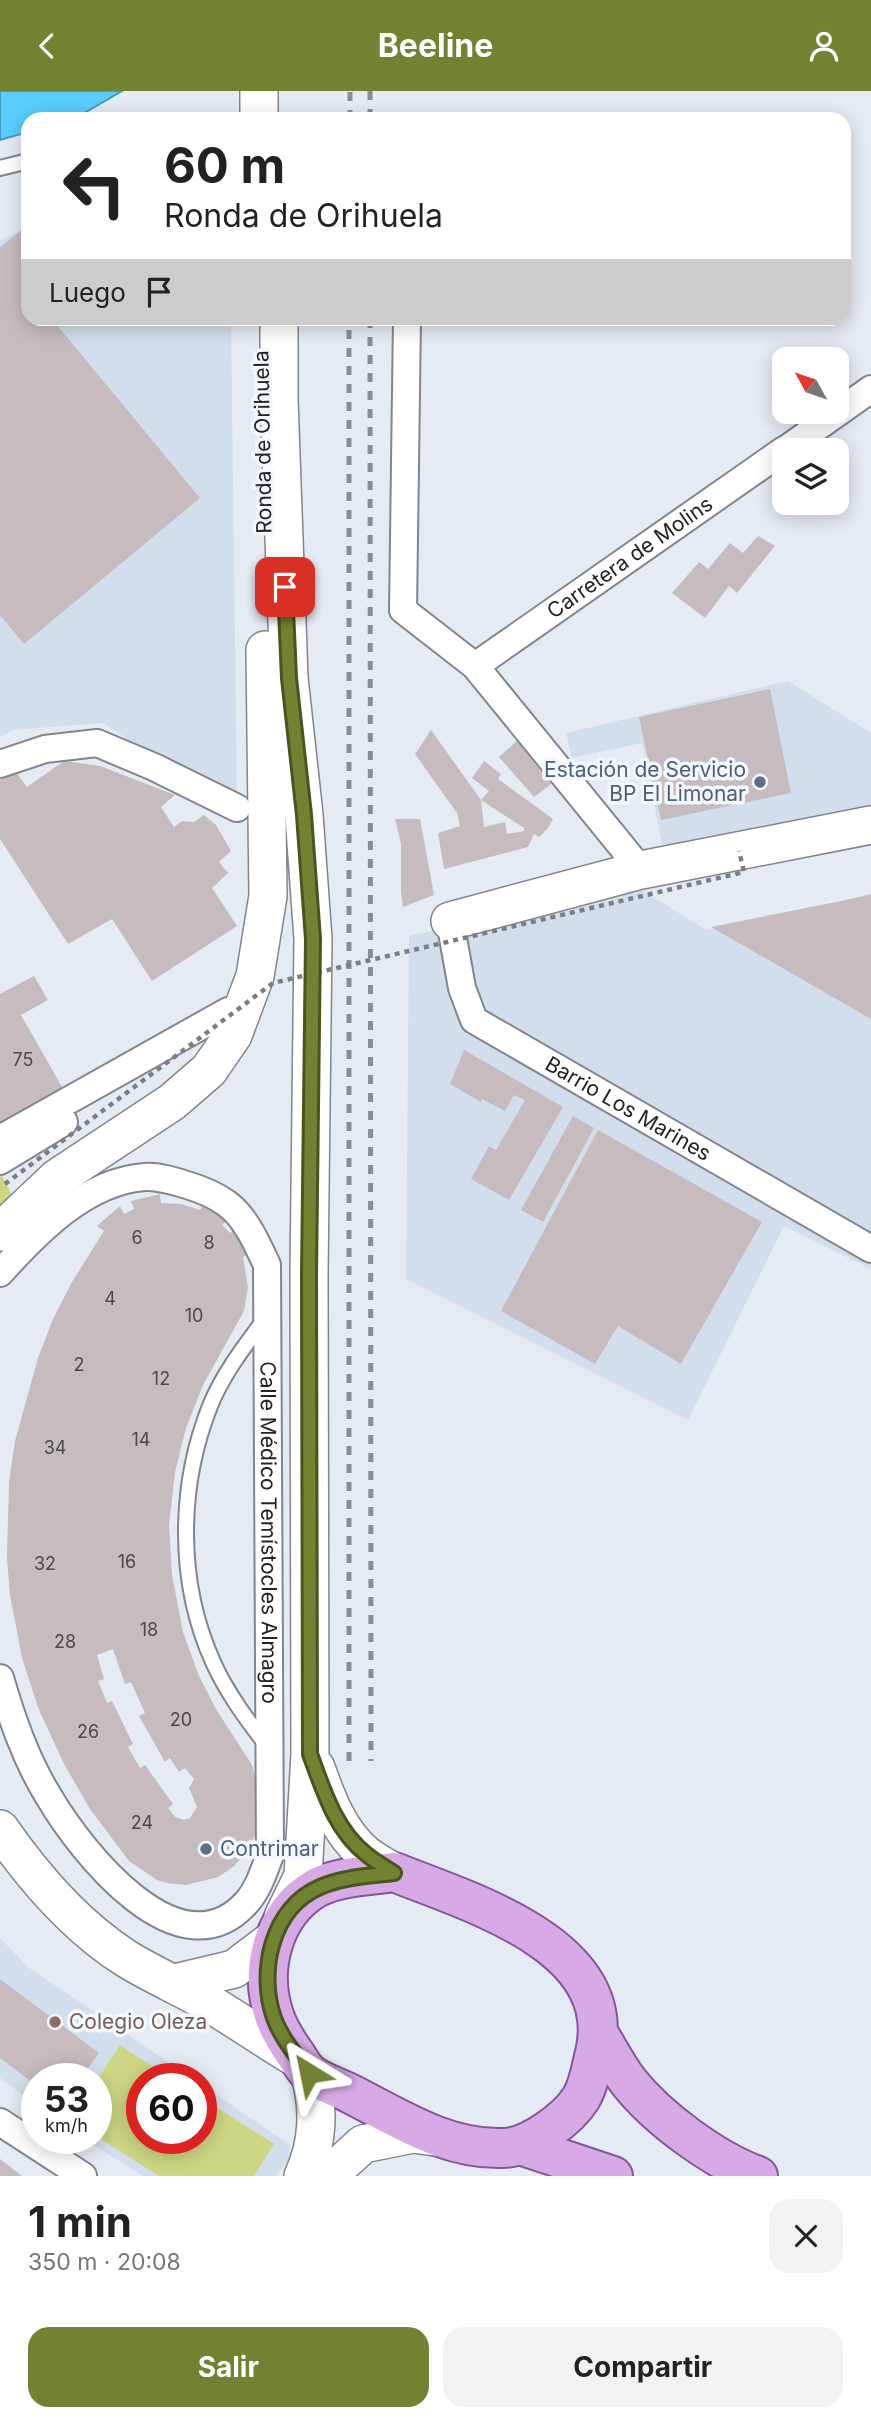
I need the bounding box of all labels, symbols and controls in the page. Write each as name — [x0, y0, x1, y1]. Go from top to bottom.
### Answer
text: Beeline — [378, 26, 493, 65]
icon: back — [28, 27, 66, 65]
icon: person — [805, 27, 843, 65]
text: 60 m — [164, 136, 285, 195]
icon: left — [49, 140, 140, 231]
text: Ronda de Orihuela — [164, 196, 443, 235]
icon: arrive — [140, 273, 178, 311]
text: Luego — [49, 277, 126, 308]
north arrow — [772, 347, 849, 423]
map controls — [772, 347, 849, 515]
street label: Ronda de Orihuela — [248, 350, 277, 534]
button: layers — [772, 438, 849, 515]
street label: Carretera de Molins — [542, 491, 717, 624]
pin — [255, 557, 315, 617]
icon: arrive — [266, 568, 304, 606]
place label: Estación de Servicio BP El Limonar — [544, 757, 746, 806]
marker: Estación de Servicio BP El Limonar — [752, 774, 768, 790]
house number: 75 — [13, 1049, 33, 1070]
street label: Barrio Los Marines — [541, 1051, 715, 1166]
house number: 6 — [131, 1227, 143, 1248]
house number: 8 — [203, 1232, 215, 1253]
house number: 4 — [104, 1288, 116, 1309]
house number: 10 — [185, 1305, 203, 1326]
house number: 2 — [74, 1354, 84, 1375]
street label: Calle Médico Temístocles Almagro — [255, 1361, 282, 1704]
house number: 12 — [152, 1368, 170, 1389]
house number: 14 — [132, 1429, 150, 1450]
house number: 34 — [44, 1437, 66, 1458]
house number: 16 — [118, 1551, 136, 1572]
house number: 32 — [34, 1553, 56, 1574]
house number: 18 — [140, 1619, 158, 1640]
house number: 28 — [54, 1631, 76, 1652]
house number: 20 — [170, 1709, 192, 1730]
house number: 26 — [77, 1721, 99, 1742]
house number: 24 — [131, 1812, 153, 1833]
place label: Contrimar — [220, 1836, 319, 1861]
marker: Contrimar — [198, 1841, 214, 1857]
place label: Colegio Oleza — [69, 2009, 207, 2034]
marker: Colegio Oleza — [47, 2014, 63, 2030]
position arrow — [272, 2036, 346, 2110]
speed limit sign: 60 — [126, 2063, 217, 2154]
text: 53 — [44, 2078, 89, 2120]
text: km/h — [45, 2115, 88, 2136]
text: 1 min — [28, 2196, 132, 2247]
button: close — [769, 2199, 843, 2273]
text: 350 m · 20:08 — [28, 2248, 181, 2276]
button: Salir — [28, 2327, 429, 2407]
button: Compartir — [443, 2327, 843, 2407]

